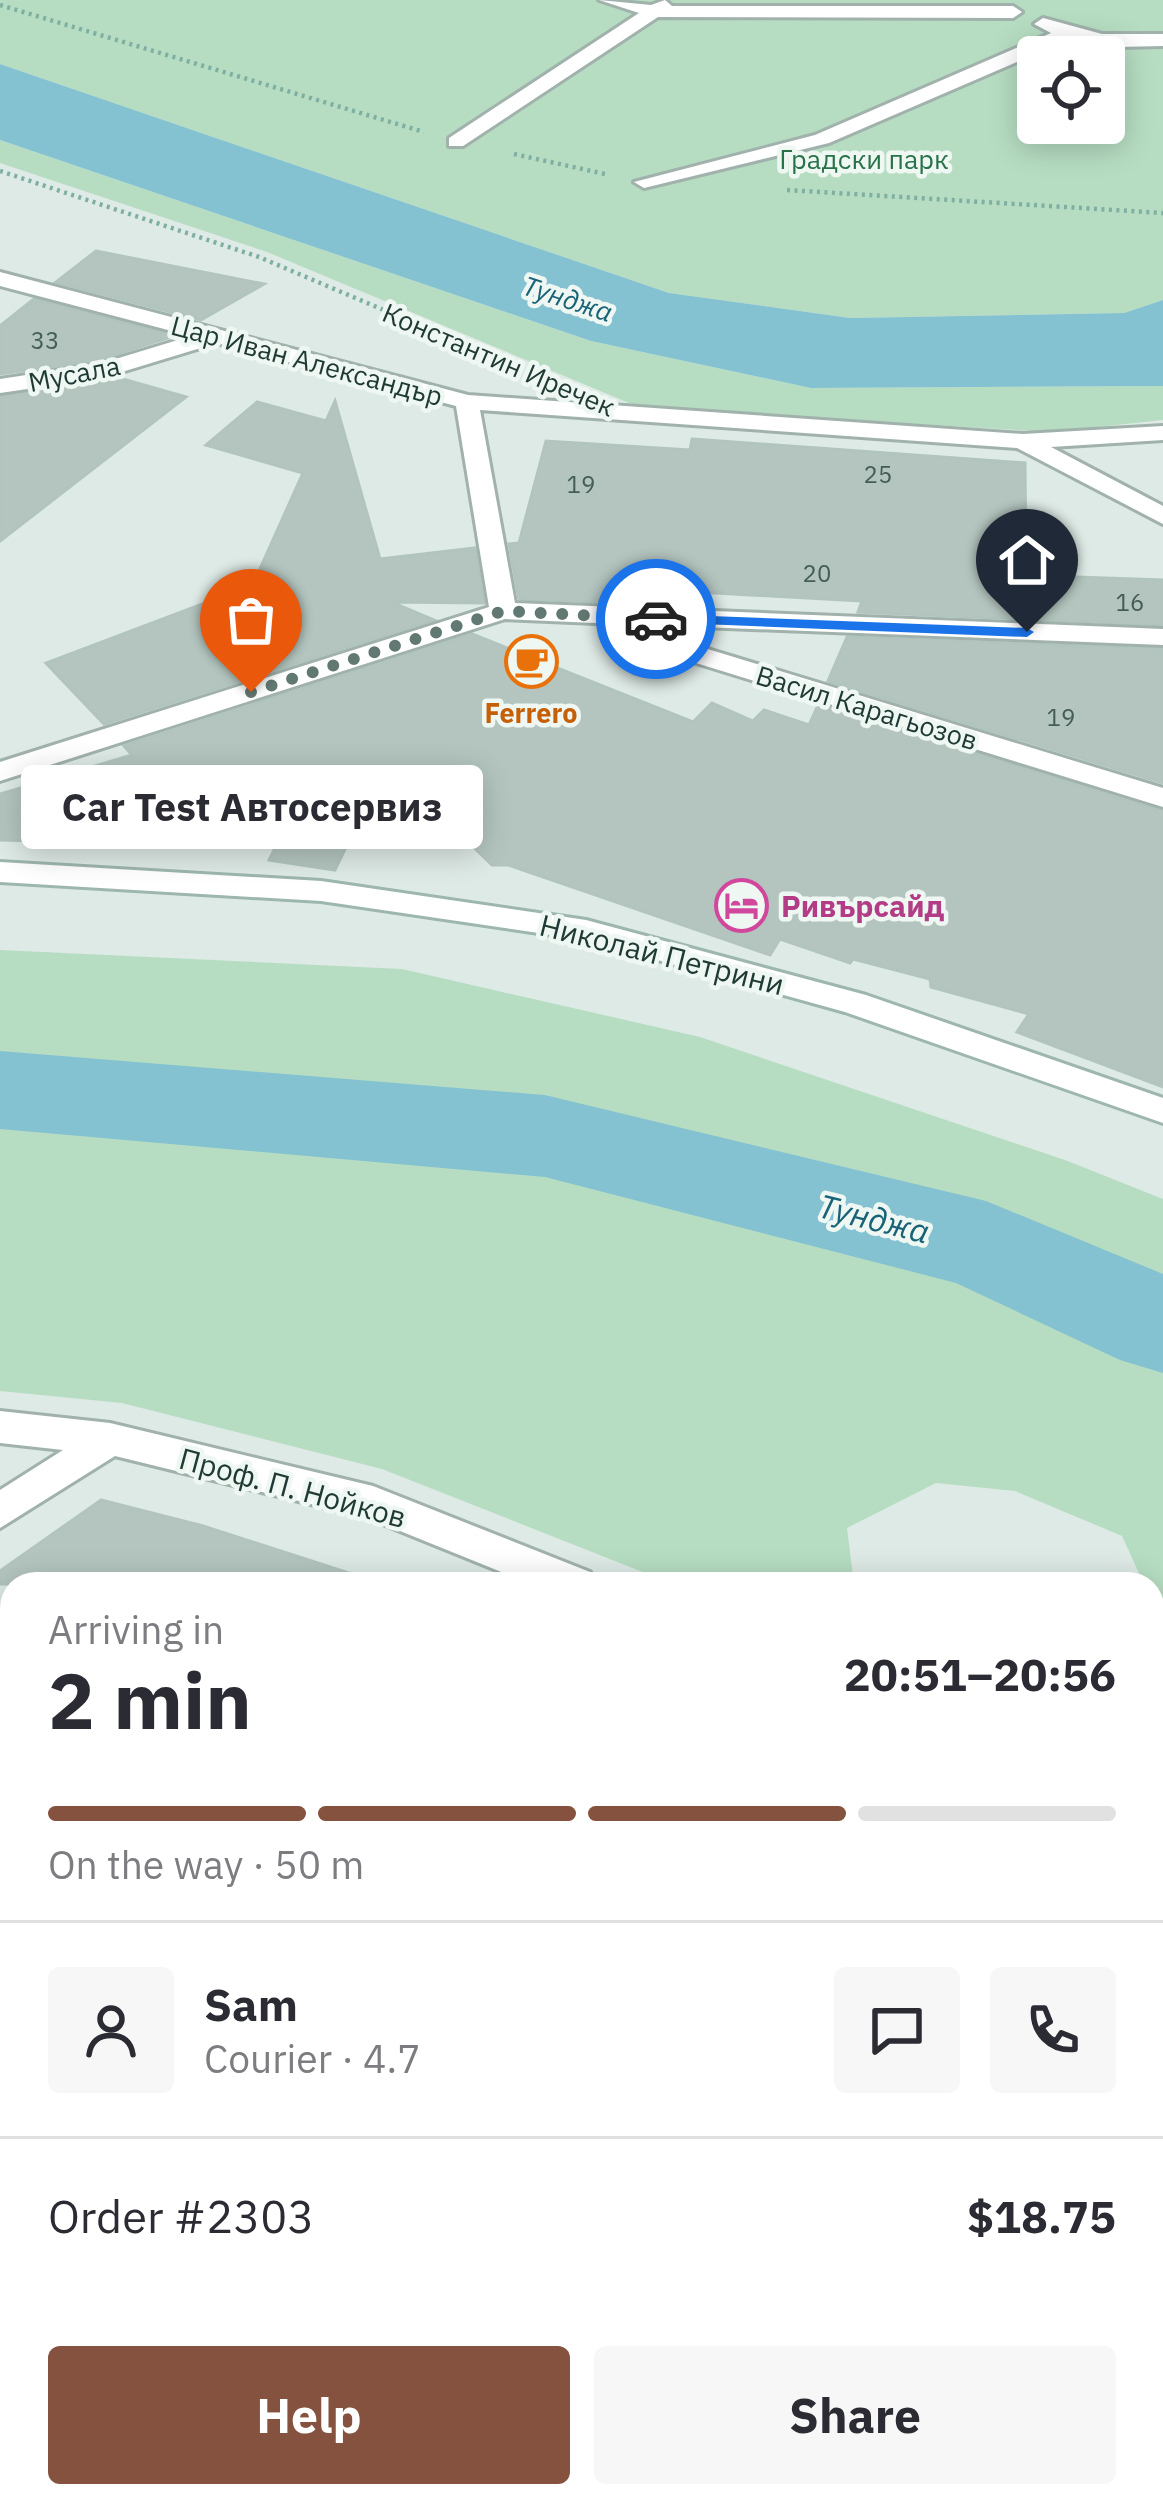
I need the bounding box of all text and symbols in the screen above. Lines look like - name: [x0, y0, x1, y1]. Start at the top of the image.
- map controls: [1017, 36, 1125, 144]
- button: locate: [1017, 36, 1125, 144]
- park label: Градски парк: [779, 141, 949, 176]
- water label: Тунджа: [519, 267, 617, 329]
- street label: Константин Иречек: [377, 294, 621, 424]
- street label: Цар Иван Александър: [167, 307, 447, 413]
- house number: 33: [31, 324, 59, 356]
- street label: Мусала: [25, 347, 123, 399]
- house number: 25: [864, 458, 892, 490]
- house number: 19: [567, 468, 595, 500]
- pin: [976, 509, 1078, 632]
- icon: home: [994, 527, 1060, 593]
- house number: 20: [803, 557, 831, 589]
- courier: [596, 559, 716, 679]
- pin: [200, 569, 302, 692]
- icon: car: [623, 586, 689, 652]
- house number: 16: [1116, 586, 1144, 618]
- icon: bag: [218, 587, 284, 653]
- cafe icon: Ferrero: [503, 634, 559, 690]
- street label: Васил Карагьозов: [752, 657, 982, 757]
- place label: Ferrero: [485, 695, 577, 730]
- house number: 19: [1047, 701, 1075, 733]
- callout: Car Test Автосервиз: [20, 764, 482, 848]
- text: Car Test Автосервиз: [62, 781, 442, 832]
- hotel icon: Ривърсайд: [714, 877, 770, 933]
- place label: Ривърсайд: [781, 886, 945, 925]
- street label: Николай Петрини: [536, 905, 788, 1003]
- water label: Тунджа: [814, 1183, 934, 1253]
- street label: Проф. П. Нойков: [175, 1438, 411, 1536]
- text: Arriving in: [48, 1604, 224, 1655]
- text: 20:51–20:56: [844, 1645, 1116, 1703]
- text: 2 min: [48, 1649, 252, 1750]
- text: On the way · 50 m: [48, 1839, 364, 1890]
- button: person: [48, 1967, 174, 2093]
- button: chat: [834, 1967, 960, 2093]
- button: phone: [990, 1967, 1116, 2093]
- text: Sam: [204, 1975, 298, 2033]
- text: Courier · 4.7: [204, 2033, 421, 2084]
- text: Order #2303: [48, 2187, 314, 2245]
- text: $18.75: [967, 2187, 1116, 2245]
- button: Help: [48, 2346, 570, 2484]
- button: Share: [594, 2346, 1116, 2484]

